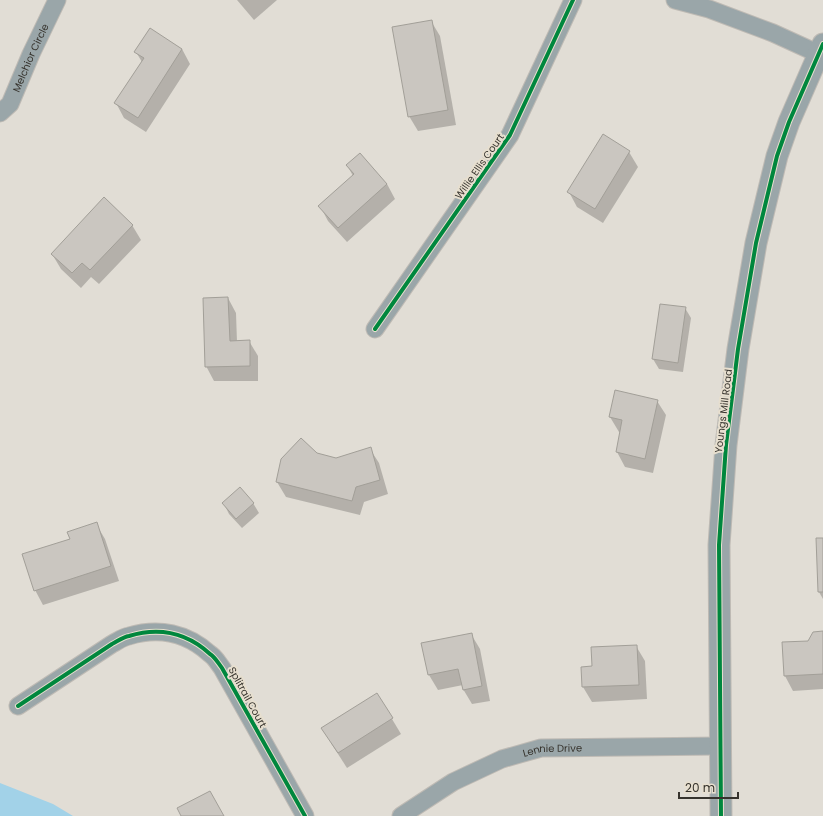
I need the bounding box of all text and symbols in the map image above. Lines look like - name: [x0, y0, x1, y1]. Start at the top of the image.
- street label: Melchior Circle: [9, 21, 53, 94]
- street label: Willie Ellis Court: [451, 130, 508, 202]
- street label: Youngs Mill Road: [711, 368, 736, 454]
- street label: Splitrail Court: [225, 664, 271, 731]
- street label: Lennie Drive: [521, 741, 582, 761]
- scale bar: [679, 774, 738, 800]
- text: 20 m: [685, 779, 715, 796]

